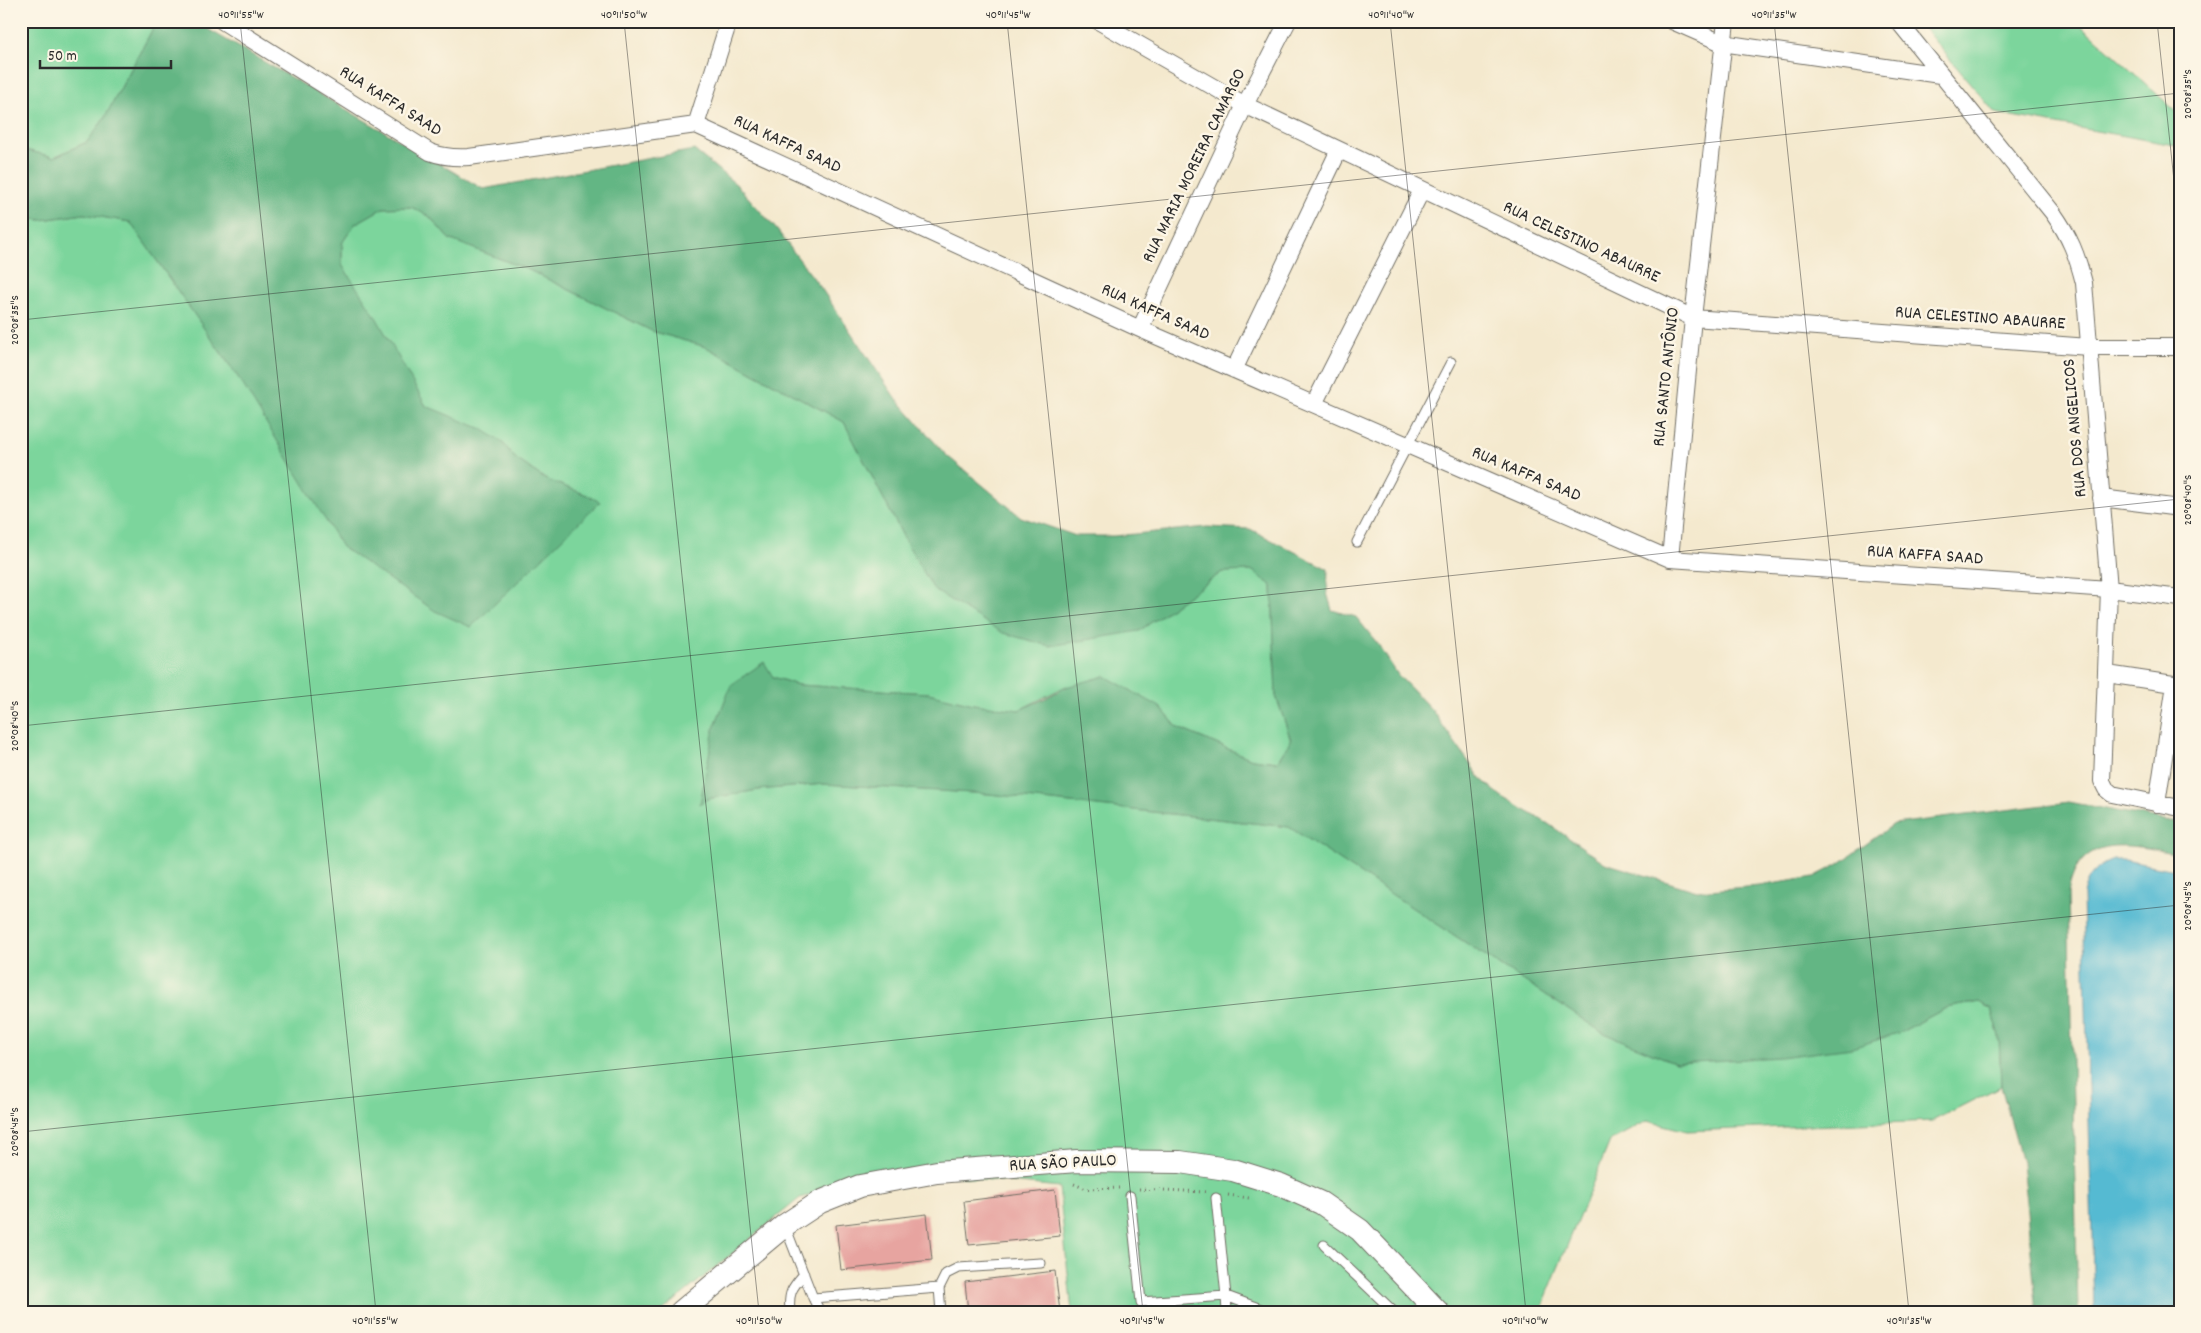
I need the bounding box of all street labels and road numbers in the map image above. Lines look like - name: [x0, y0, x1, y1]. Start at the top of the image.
- street label: RUA KAFFA SAAD: [334, 61, 446, 143]
- street label: RUA MARIA MOREIRA CAMARGO: [1137, 65, 1253, 267]
- street label: RUA KAFFA SAAD: [729, 109, 845, 181]
- street label: RUA CELESTINO ABAURRE: [1498, 196, 1664, 290]
- street label: RUA KAFFA SAAD: [1097, 278, 1213, 348]
- street label: RUA CELESTINO ABAURRE: [1894, 301, 2066, 337]
- street label: RUA SANTO ANTÔNIO: [1647, 306, 1687, 448]
- street label: RUA DOS ANGELICOS: [2057, 358, 2095, 498]
- street label: RUA KAFFA SAAD: [1468, 441, 1584, 509]
- street label: RUA KAFFA SAAD: [1866, 539, 1984, 573]
- street label: RUA SÃO PAULO: [1009, 1149, 1117, 1179]

